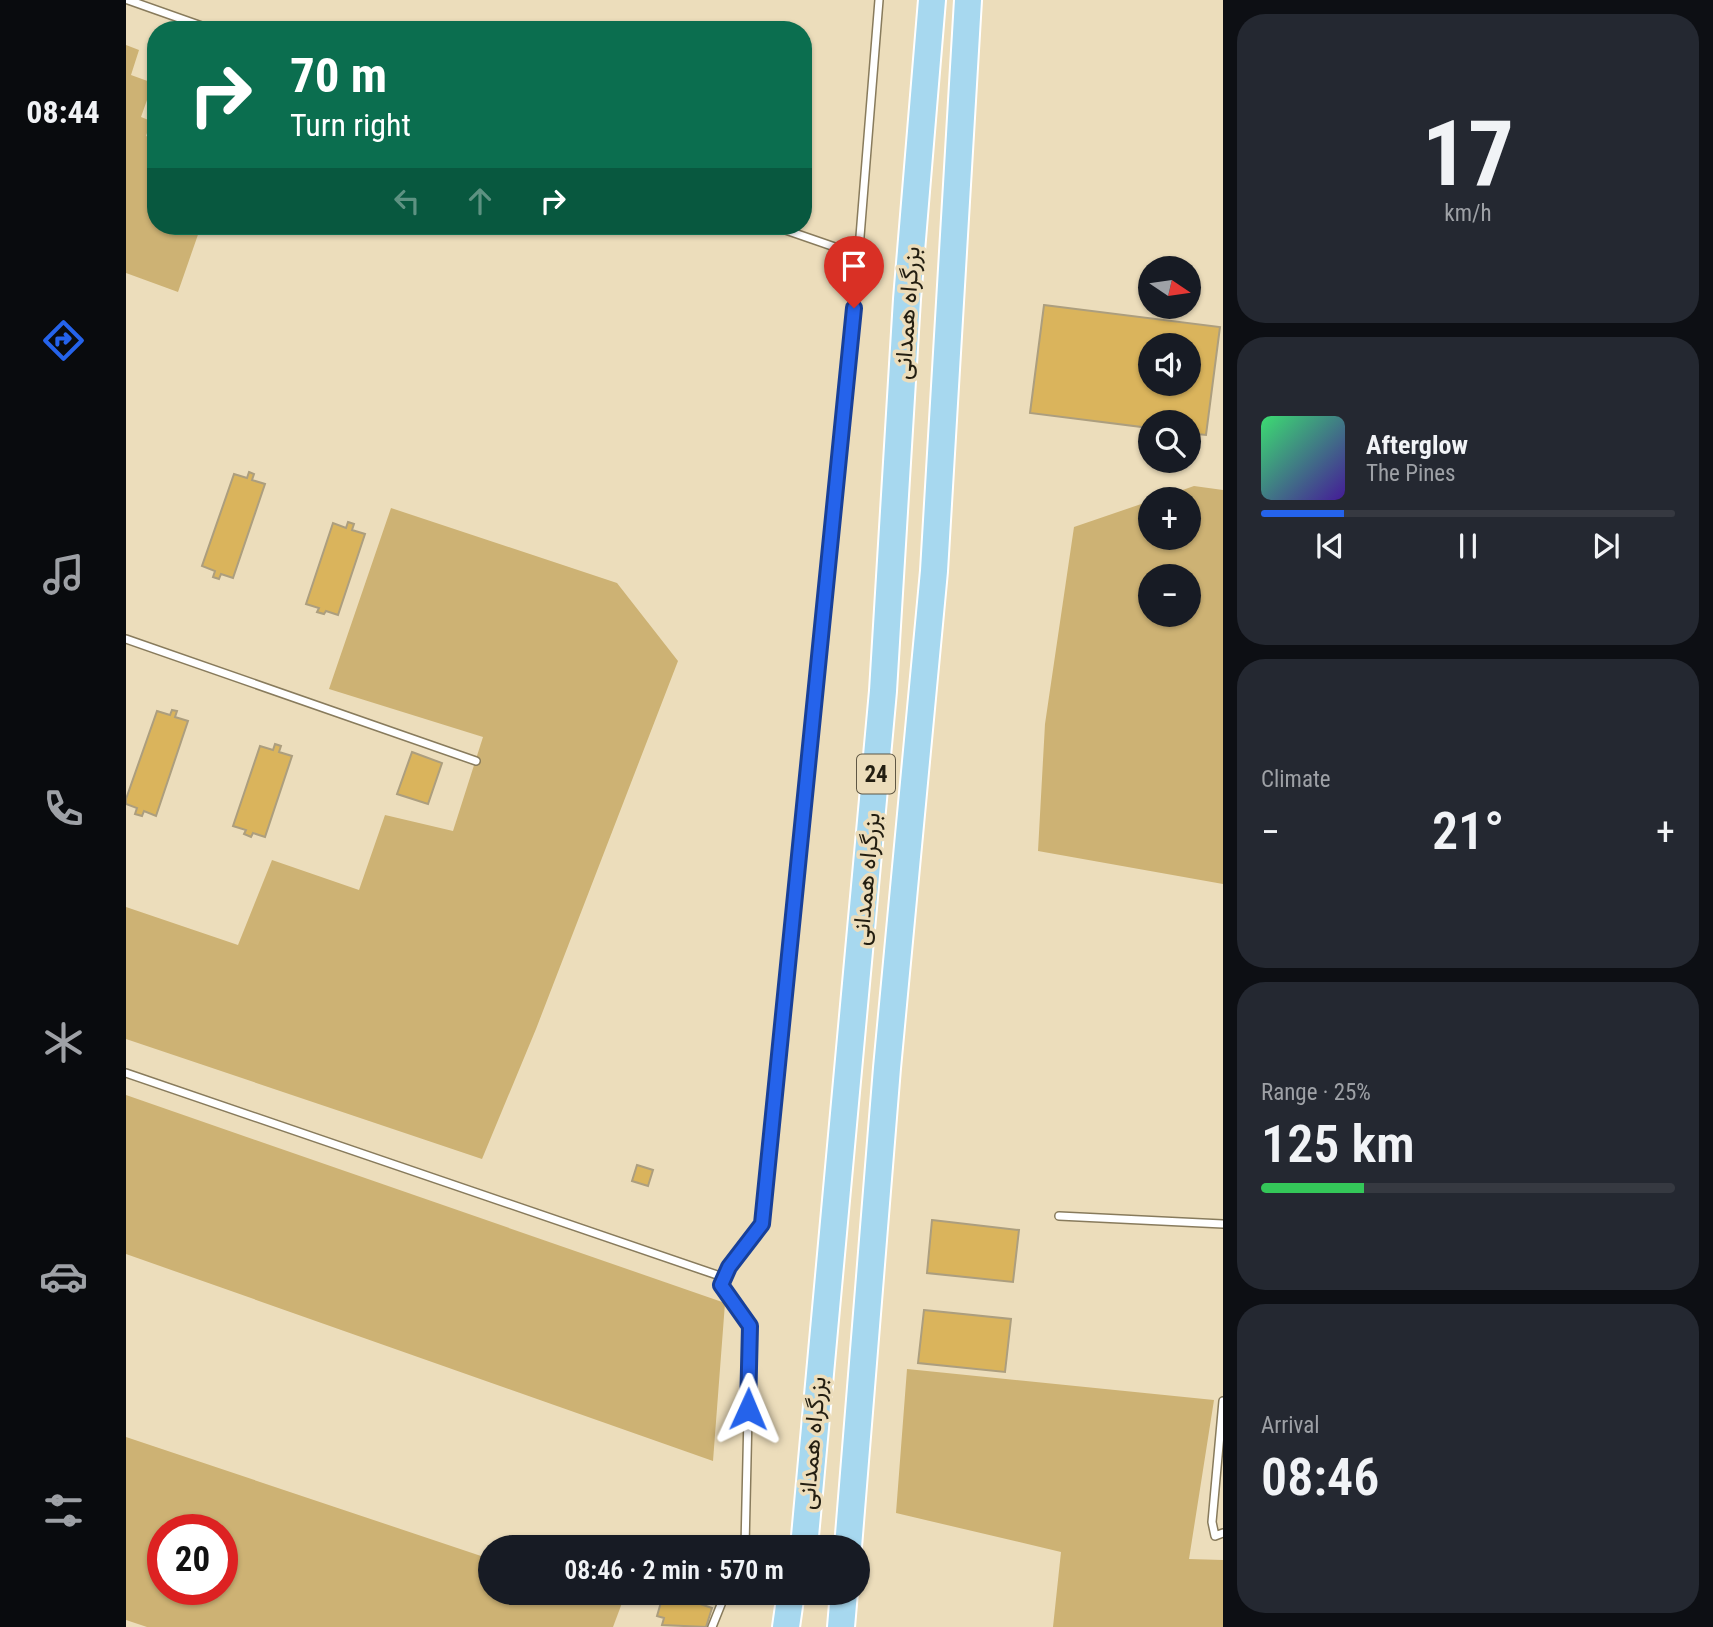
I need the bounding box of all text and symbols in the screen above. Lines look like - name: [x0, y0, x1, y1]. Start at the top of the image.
- text: 70 m: [290, 47, 387, 104]
- icon: right: [175, 49, 266, 140]
- text: 08:44: [26, 93, 100, 131]
- text: 17: [1422, 101, 1514, 207]
- text: Turn right: [290, 106, 411, 144]
- icon: left: [388, 182, 426, 220]
- icon: ahead: [461, 182, 499, 220]
- icon: right: [534, 182, 572, 220]
- text: km/h: [1444, 200, 1492, 227]
- pin: [824, 236, 884, 308]
- street label: بزرگراه همدانی: [888, 245, 927, 381]
- icon: arrive: [835, 247, 873, 285]
- north arrow: [1138, 256, 1200, 318]
- map controls: [1138, 256, 1201, 627]
- icon: directions: [39, 316, 88, 365]
- button: sound: [1138, 333, 1201, 396]
- button: search: [1138, 410, 1201, 473]
- text: Afterglow: [1366, 430, 1468, 460]
- text: The Pines: [1366, 460, 1456, 487]
- button: +: [1138, 487, 1201, 550]
- icon: previous: [1311, 527, 1349, 565]
- icon: pause: [1449, 527, 1487, 565]
- icon: next: [1587, 527, 1625, 565]
- icon: music: [39, 550, 88, 599]
- button: −: [1138, 564, 1201, 627]
- road number: 24: [857, 754, 895, 794]
- text: Climate: [1261, 766, 1331, 793]
- icon: phone: [39, 784, 88, 833]
- text: 21°: [1432, 801, 1504, 862]
- text: −: [1261, 810, 1280, 854]
- text: +: [1656, 810, 1675, 854]
- street label: بزرگراه همدانی: [846, 811, 887, 947]
- icon: climate: [39, 1018, 88, 1067]
- text: Range · 25%: [1261, 1079, 1371, 1106]
- text: 125 km: [1261, 1114, 1415, 1175]
- icon: car: [39, 1252, 88, 1301]
- position arrow: [711, 1372, 785, 1446]
- street label: بزرگراه همدانی: [792, 1375, 833, 1511]
- text: Arrival: [1261, 1412, 1320, 1439]
- text: 08:46: [1261, 1447, 1379, 1508]
- icon: filters: [39, 1486, 88, 1535]
- speed limit sign: 20: [147, 1514, 238, 1605]
- text: 08:46 · 2 min · 570 m: [564, 1555, 784, 1585]

